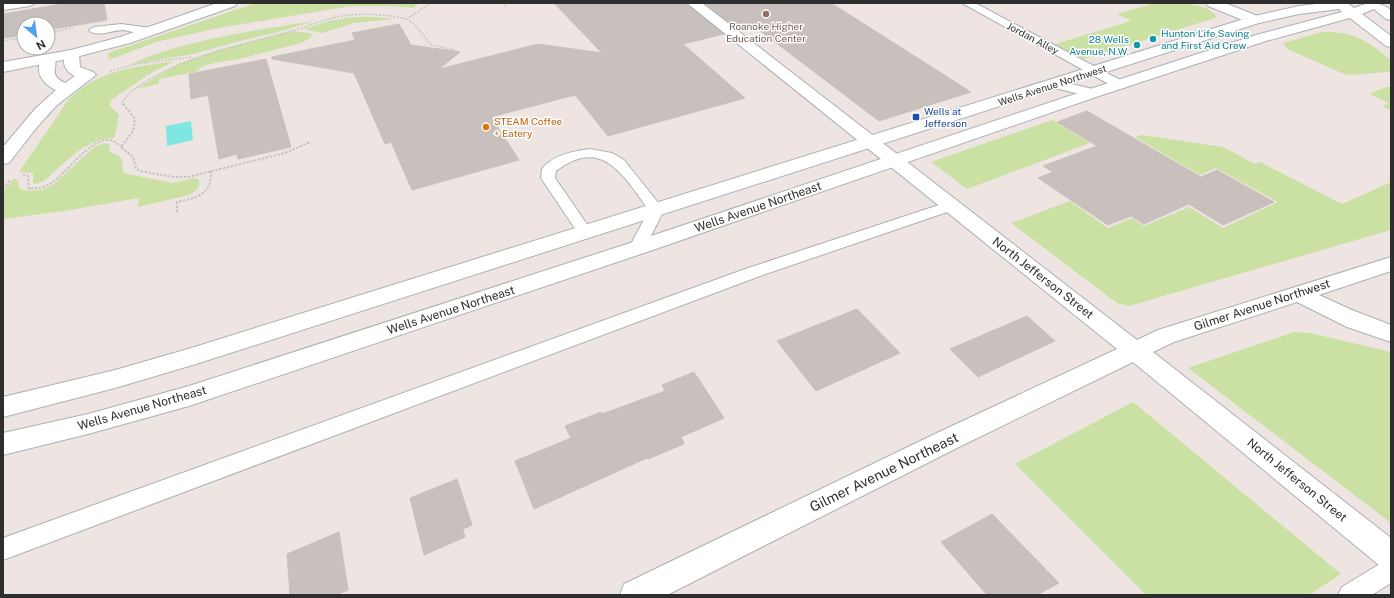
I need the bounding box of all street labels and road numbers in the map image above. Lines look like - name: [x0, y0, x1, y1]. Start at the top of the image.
- street label: Jordan Alley: [1005, 19, 1061, 57]
- street label: Wells Avenue Northwest: [996, 62, 1108, 108]
- street label: Wells Avenue Northeast: [693, 179, 824, 235]
- street label: North Jefferson Street: [990, 234, 1097, 322]
- street label: Gilmer Avenue Northwest: [1192, 276, 1332, 334]
- street label: Wells Avenue Northeast: [385, 283, 517, 337]
- street label: Wells Avenue Northeast: [76, 383, 208, 433]
- street label: Gilmer Avenue Northeast: [807, 429, 961, 515]
- street label: North Jefferson Street: [1244, 435, 1350, 525]

